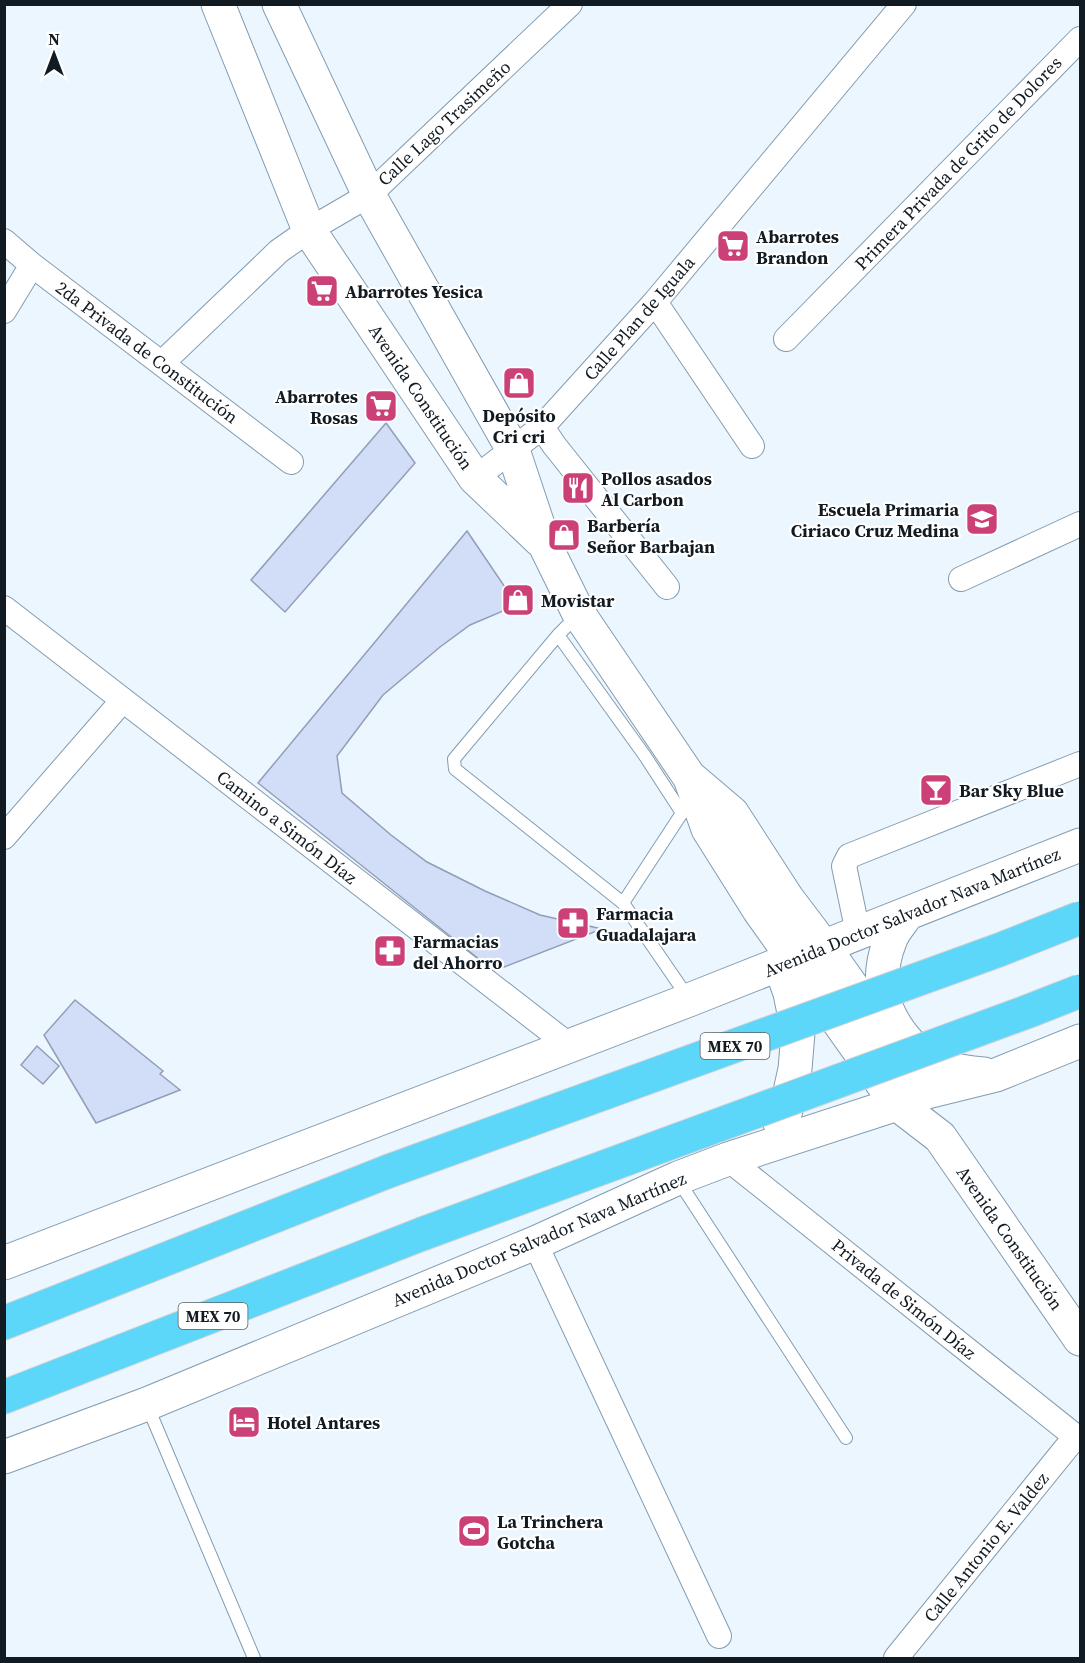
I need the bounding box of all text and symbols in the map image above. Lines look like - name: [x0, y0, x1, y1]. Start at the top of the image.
- north arrow: [24, 24, 84, 84]
- text: N: [48, 28, 60, 50]
- street label: Primera Privada de Grito de Dolores: [849, 50, 1067, 275]
- street label: Calle Lago Trasimeño: [372, 55, 516, 191]
- place label: Abarrotes Brandon: [756, 224, 839, 270]
- supermarket icon: Abarrotes Brandon: [715, 228, 751, 264]
- street label: Calle Plan de Iguala: [578, 250, 701, 386]
- supermarket icon: Abarrotes Yesica: [304, 273, 340, 309]
- street label: 2da Privada de Constitución: [51, 275, 244, 429]
- place label: Abarrotes Yesica: [345, 279, 484, 304]
- street label: Avenida Constitución: [363, 319, 479, 475]
- shop icon: Depósito Cri cri: [501, 365, 537, 401]
- place label: Abarrotes Rosas: [275, 384, 358, 430]
- supermarket icon: Abarrotes Rosas: [363, 388, 399, 424]
- place label: Depósito Cri cri: [482, 403, 556, 449]
- place label: Pollos asados Al Carbon: [601, 466, 712, 512]
- restaurant icon: Pollos asados Al Carbon: [560, 470, 596, 506]
- place label: Escuela Primaria Ciriaco Cruz Medina: [791, 497, 959, 543]
- school or university icon: Escuela Primaria Ciriaco Cruz Medina: [964, 501, 1000, 537]
- place label: Barbería Señor Barbajan: [587, 513, 715, 559]
- shop icon: Barbería Señor Barbajan: [546, 517, 582, 553]
- shop icon: Movistar: [500, 582, 536, 618]
- place label: Movistar: [541, 588, 615, 613]
- street label: Camino a Simón Díaz: [212, 764, 362, 890]
- bar icon: Bar Sky Blue: [918, 772, 954, 808]
- place label: Bar Sky Blue: [959, 778, 1064, 803]
- street label: Avenida Doctor Salvador Nava Martínez: [760, 841, 1064, 983]
- place label: Farmacia Guadalajara: [596, 901, 697, 947]
- pharmacy icon: Farmacia Guadalajara: [555, 905, 591, 941]
- place label: Farmacias del Ahorro: [413, 929, 502, 975]
- pharmacy icon: Farmacias del Ahorro: [372, 933, 408, 969]
- road number: MEX 70: [700, 1033, 770, 1059]
- street label: Avenida Constitución: [951, 1161, 1069, 1315]
- street label: Avenida Doctor Salvador Nava Martínez: [388, 1166, 690, 1312]
- street label: Privada de Simón Díaz: [826, 1233, 982, 1365]
- road number: MEX 70: [178, 1303, 248, 1329]
- hotel icon: Hotel Antares: [226, 1404, 262, 1440]
- place label: Hotel Antares: [267, 1410, 380, 1435]
- street label: Calle Antonio E. Valdez: [918, 1467, 1054, 1627]
- place label: La Trinchera Gotcha: [497, 1509, 604, 1555]
- sports icon: La Trinchera Gotcha: [456, 1513, 492, 1549]

